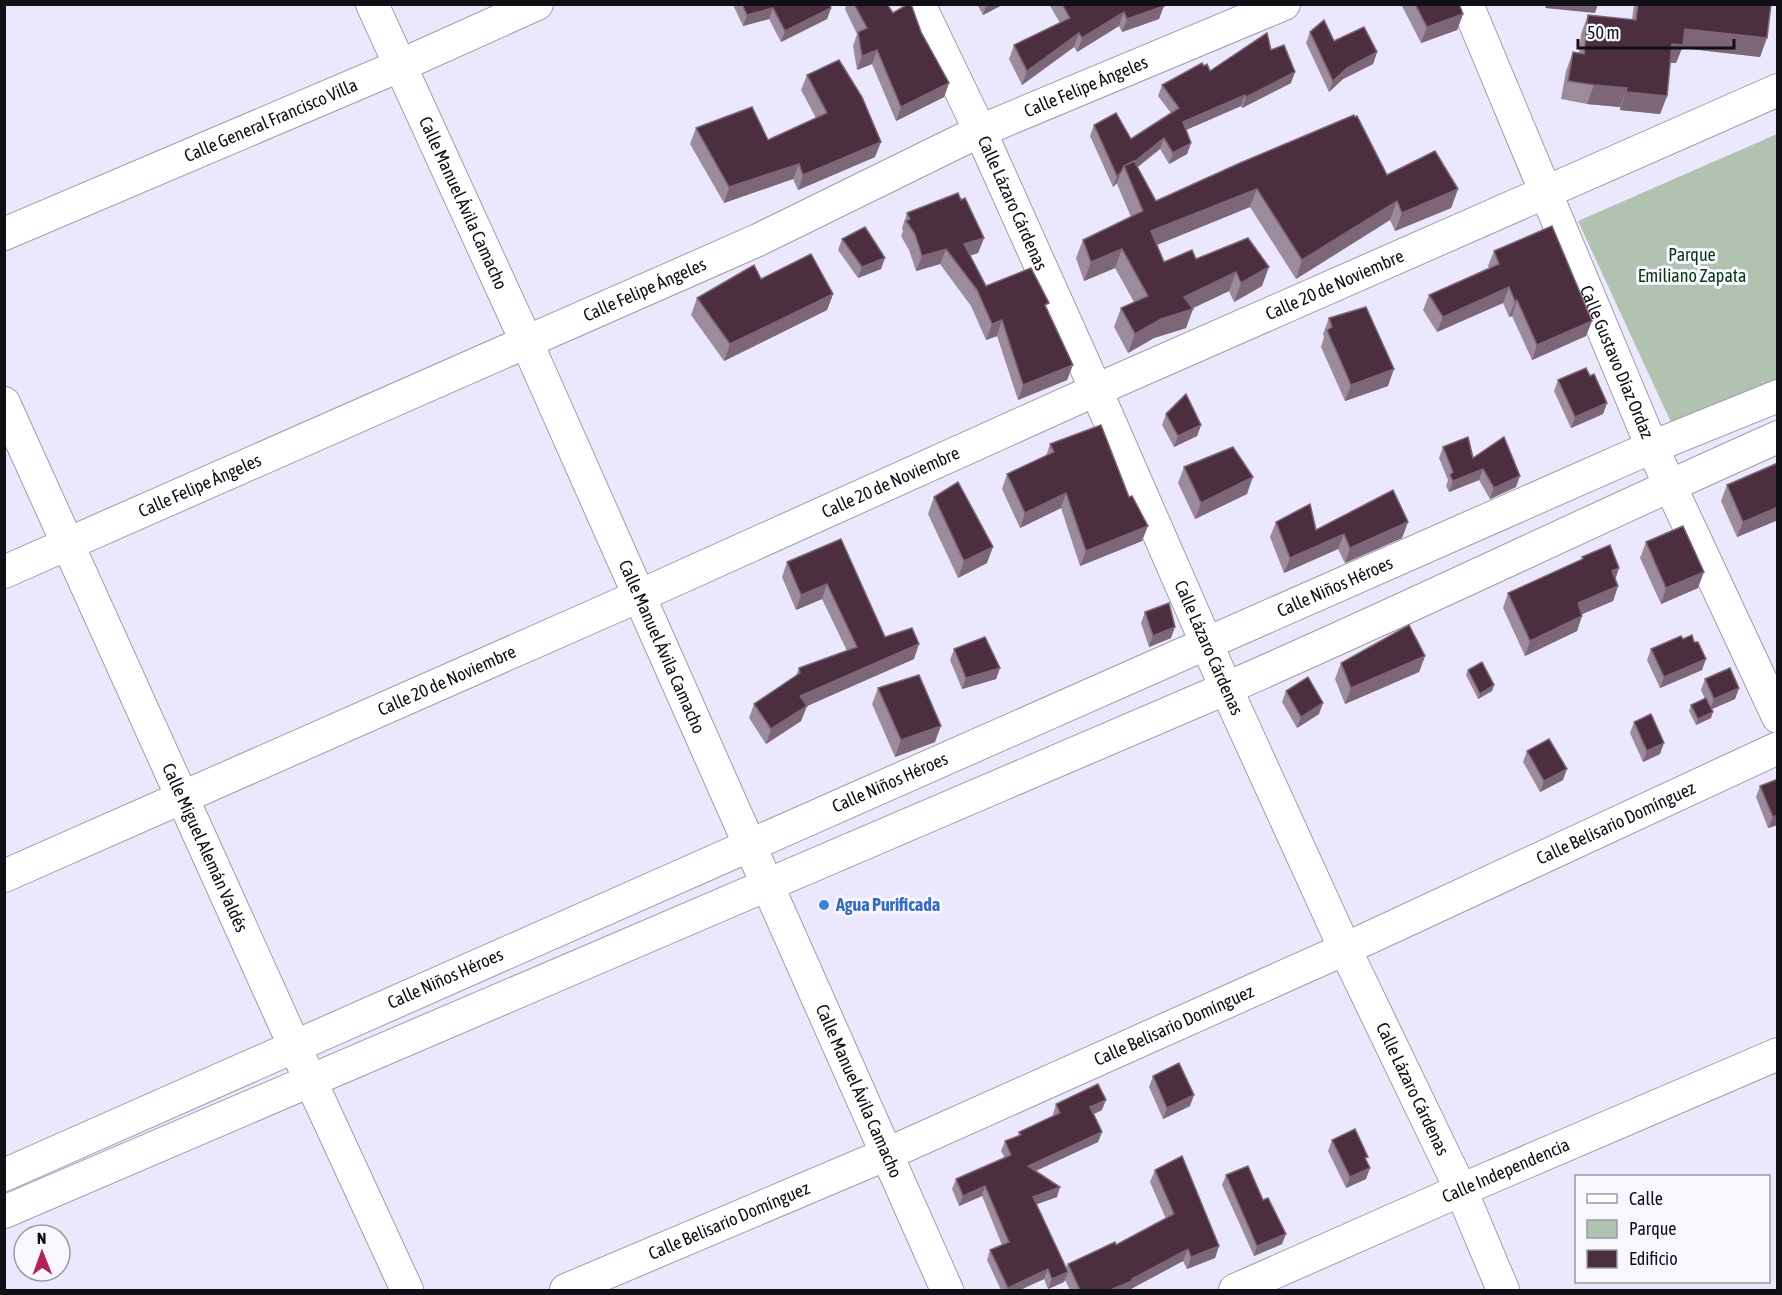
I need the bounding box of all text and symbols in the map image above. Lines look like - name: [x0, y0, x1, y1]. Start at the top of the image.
- scale bar: [1578, 12, 1734, 50]
- text: 50 m: [1587, 22, 1619, 43]
- street label: Calle Felipe Ángeles: [1021, 51, 1151, 121]
- street label: Calle General Francisco Villa: [181, 74, 361, 166]
- street label: Calle Manuel Ávila Camacho: [415, 113, 512, 293]
- street label: Calle Lázaro Cárdenas: [974, 133, 1052, 273]
- park label: Parque Emiliano Zapata: [1638, 244, 1746, 286]
- street label: Calle 20 de Noviembre: [1262, 245, 1407, 324]
- street label: Calle Felipe Ángeles: [580, 253, 709, 326]
- street label: Calle Gustavo Díaz Ordaz: [1576, 282, 1658, 442]
- street label: Calle 20 de Noviembre: [818, 442, 963, 522]
- street label: Calle Felipe Ángeles: [135, 449, 264, 522]
- street label: Calle Niños Héroes: [1274, 552, 1396, 621]
- street label: Calle Manuel Ávila Camacho: [615, 557, 710, 736]
- street label: Calle Lázaro Cárdenas: [1170, 577, 1248, 718]
- street label: Calle 20 de Noviembre: [374, 641, 519, 720]
- street label: Calle Niños Héroes: [829, 748, 951, 817]
- street label: Calle Miguel Alemán Valdés: [158, 760, 253, 935]
- street label: Calle Belisario Domínguez: [1533, 777, 1699, 869]
- place label: Agua Purificada: [835, 894, 940, 915]
- marker: Agua Purificada: [817, 898, 831, 912]
- street label: Calle Niños Héroes: [384, 943, 506, 1013]
- street label: Calle Belisario Domínguez: [1091, 980, 1257, 1070]
- street label: Calle Manuel Ávila Camacho: [812, 1001, 907, 1181]
- street label: Calle Lázaro Cárdenas: [1372, 1019, 1454, 1159]
- street label: Calle Independencia: [1439, 1134, 1573, 1207]
- legend: [1575, 1175, 1770, 1283]
- street label: Calle Belisario Domínguez: [645, 1177, 813, 1264]
- text: Calle: [1629, 1188, 1663, 1209]
- text: Parque: [1629, 1218, 1677, 1239]
- north arrow: [12, 1223, 72, 1283]
- text: N: [37, 1229, 47, 1247]
- text: Edificio: [1629, 1248, 1678, 1269]

